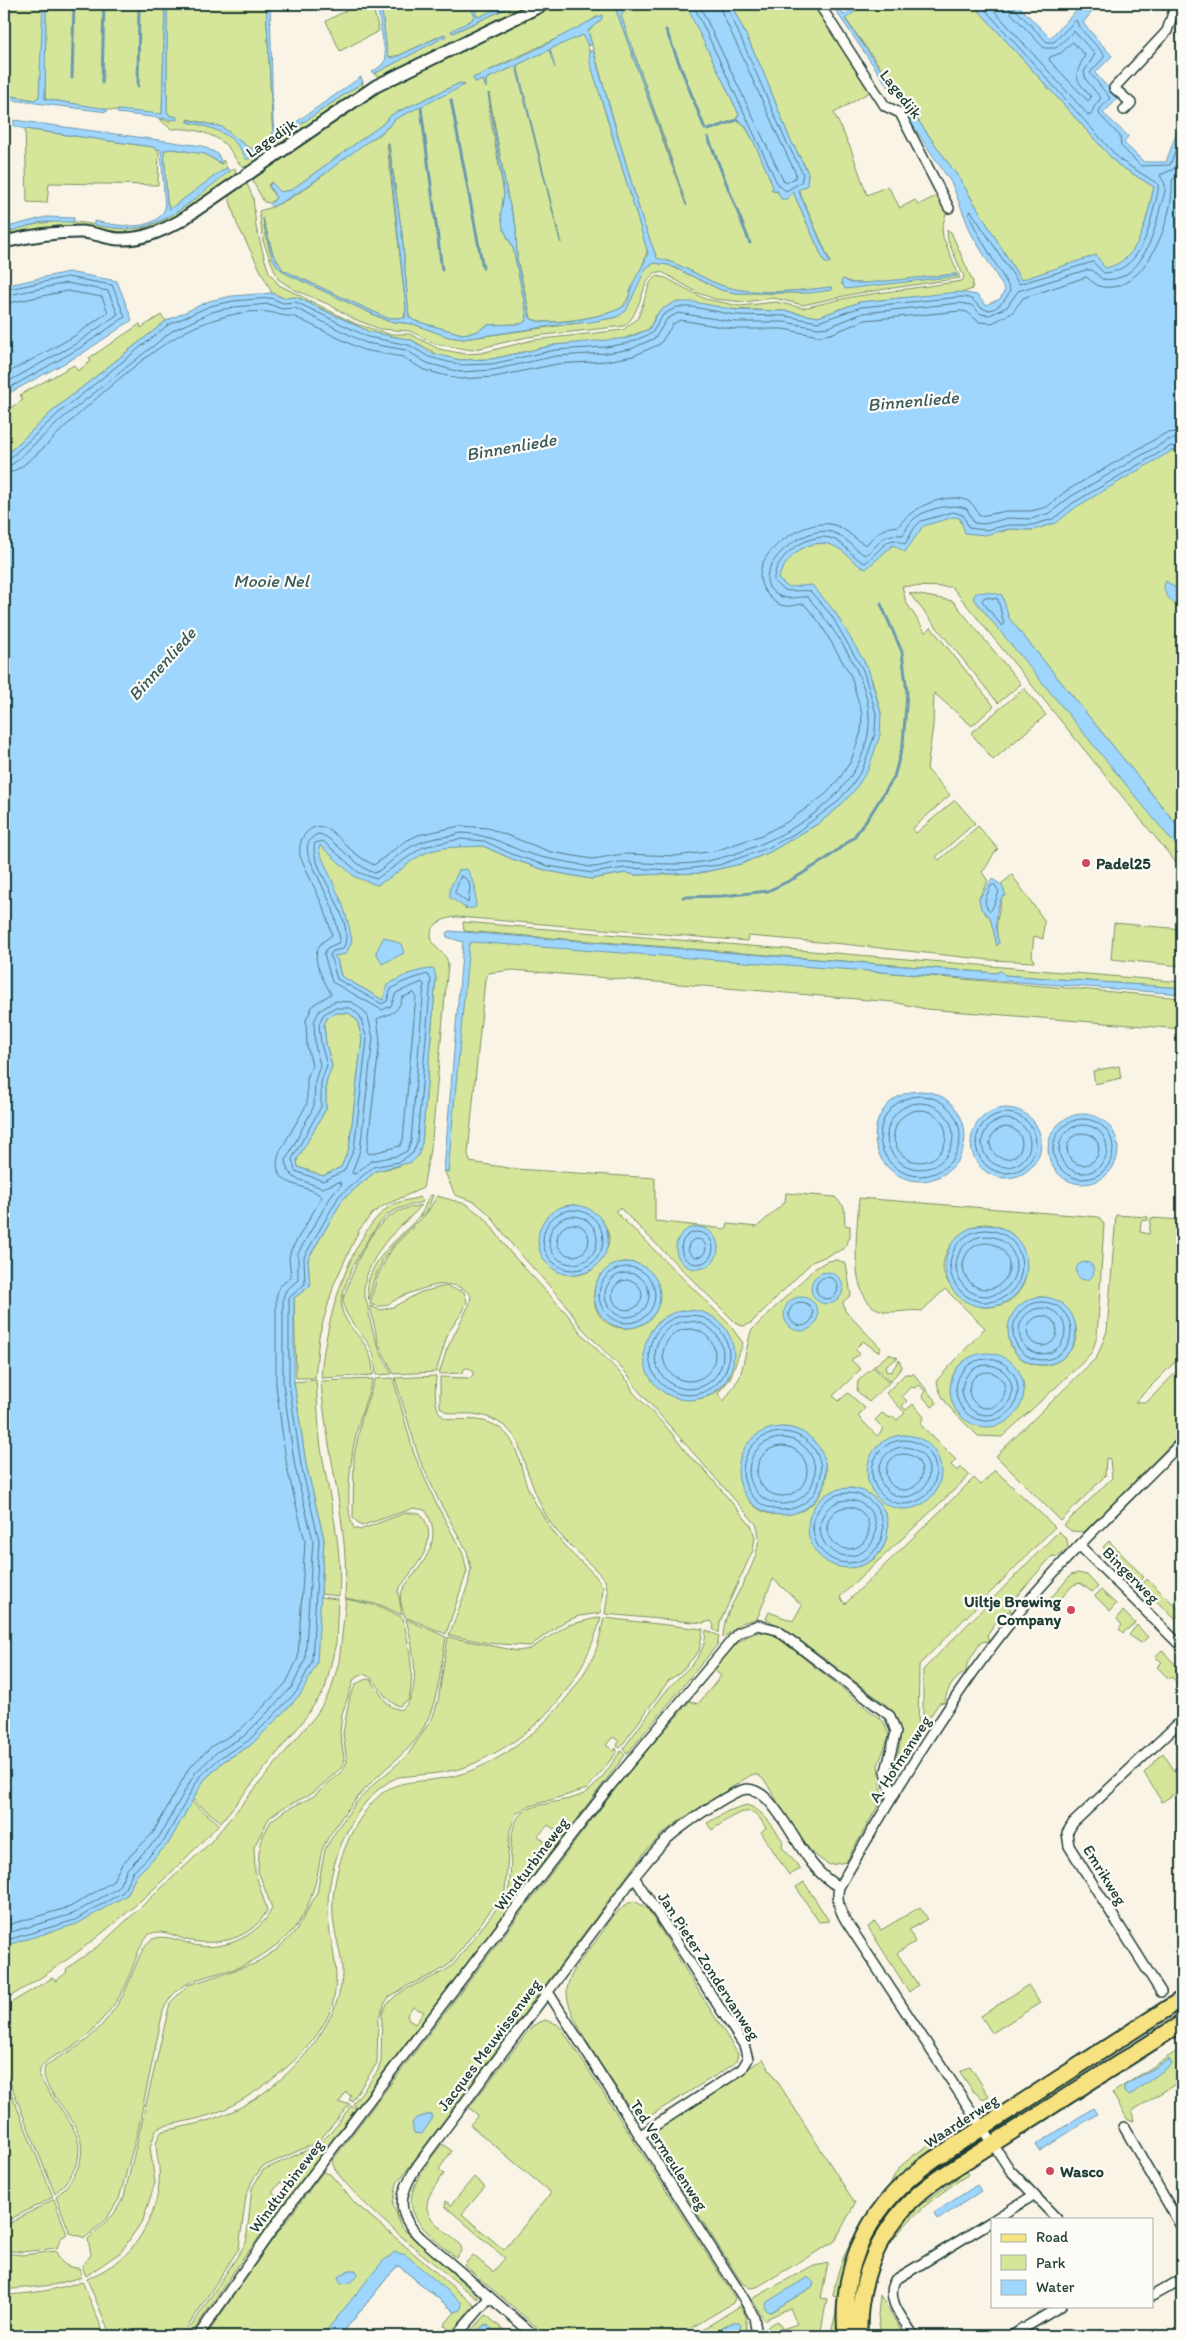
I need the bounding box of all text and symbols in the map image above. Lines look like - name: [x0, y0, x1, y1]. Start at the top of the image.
- street label: Lagedijk: [876, 66, 927, 123]
- street label: Lagedijk: [242, 114, 301, 162]
- water label: Binnenliede: [867, 386, 961, 416]
- water label: Binnenliede: [464, 428, 559, 466]
- water label: Mooie Nel: [233, 570, 311, 592]
- water label: Binnenliede: [123, 622, 202, 705]
- place label: Padel25: [1096, 854, 1151, 873]
- marker: Padel25: [1080, 857, 1092, 869]
- street label: Bingerweg: [1099, 1543, 1164, 1608]
- place label: Uiltje Brewing Company: [964, 1592, 1062, 1630]
- marker: Uiltje Brewing Company: [1065, 1604, 1077, 1616]
- street label: A. Hofmanweg: [865, 1711, 936, 1806]
- street label: Windturbineweg: [490, 1813, 573, 1915]
- street label: Emrikweg: [1079, 1841, 1131, 1909]
- street label: Jan Pieter Zondervanweg: [654, 1888, 764, 2044]
- street label: Jacques Meuwissenweg: [433, 1975, 545, 2115]
- street label: Waarderweg: [920, 2089, 1003, 2152]
- street label: Ted Vermeulenweg: [626, 2096, 712, 2215]
- street label: Windturbineweg: [245, 2135, 328, 2237]
- place label: Wasco: [1060, 2162, 1104, 2181]
- marker: Wasco: [1044, 2165, 1056, 2177]
- legend: [991, 2218, 1154, 2308]
- text: Road: [1036, 2228, 1069, 2246]
- text: Park: [1036, 2254, 1066, 2272]
- text: Water: [1036, 2278, 1075, 2296]

